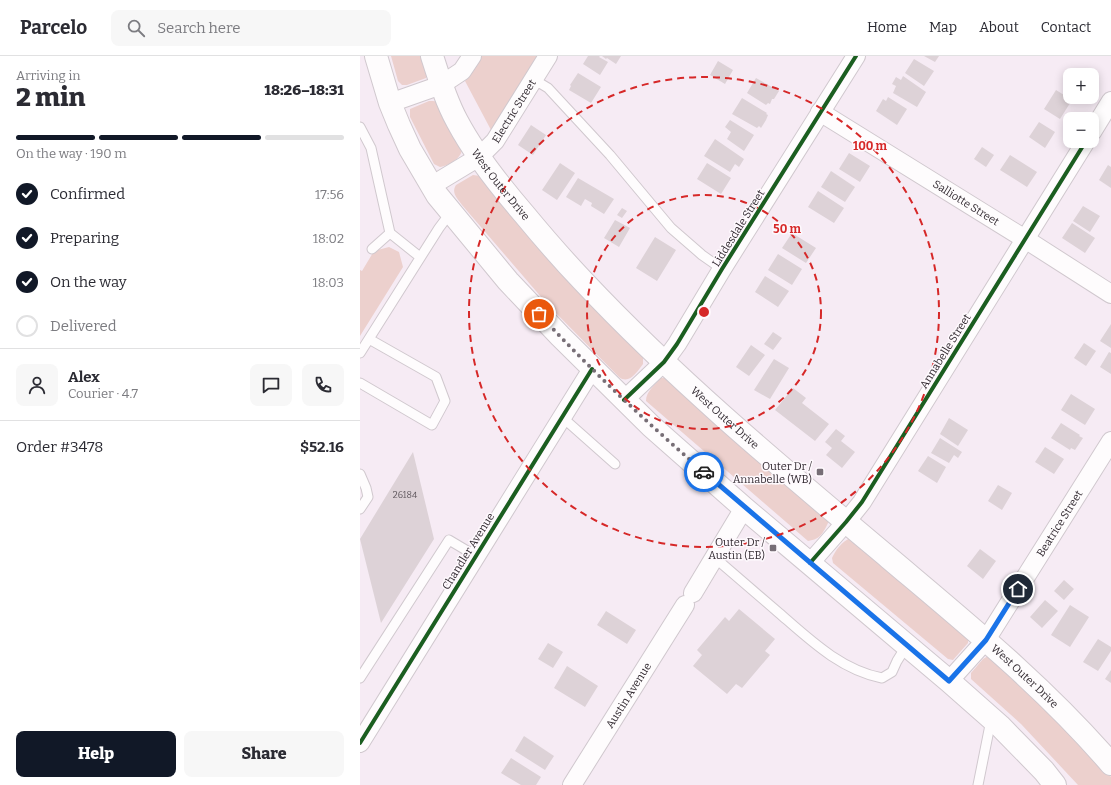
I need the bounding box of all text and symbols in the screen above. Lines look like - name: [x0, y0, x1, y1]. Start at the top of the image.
- search box: [111, 10, 391, 46]
- text: Parcelo: [20, 16, 87, 39]
- icon: search: [125, 17, 147, 39]
- text: Search here: [157, 19, 241, 37]
- text: Home: [867, 19, 907, 36]
- text: Map: [929, 19, 957, 36]
- text: About: [979, 19, 1019, 36]
- text: Contact: [1041, 19, 1091, 36]
- text: Arriving in: [16, 68, 81, 83]
- map controls: [1063, 68, 1099, 148]
- button: +: [1063, 68, 1099, 104]
- street label: Electric Street: [489, 77, 539, 146]
- text: 18:26–18:31: [264, 81, 344, 99]
- text: 2 min: [16, 82, 86, 113]
- button: −: [1063, 112, 1099, 148]
- text: 100 m: [853, 139, 888, 153]
- text: On the way · 190 m: [16, 146, 127, 161]
- street label: West Outer Drive: [468, 147, 532, 223]
- street label: Salliotte Street: [930, 178, 1001, 228]
- icon: check: [16, 183, 38, 205]
- text: Confirmed: [50, 185, 125, 203]
- text: 17:56: [315, 187, 344, 202]
- street label: Liddesdale Street: [710, 187, 767, 269]
- text: 50 m: [773, 222, 801, 236]
- icon: check: [16, 227, 38, 249]
- text: Preparing: [50, 229, 119, 247]
- text: 18:02: [313, 231, 344, 246]
- icon: check: [16, 271, 38, 293]
- text: On the way: [50, 273, 127, 291]
- text: 18:03: [312, 275, 344, 290]
- pin: [522, 297, 556, 331]
- icon: bag: [528, 303, 550, 325]
- centre of rings: [697, 305, 711, 319]
- street label: Annabelle Street: [917, 312, 974, 391]
- text: Delivered: [50, 317, 117, 335]
- button: person: [16, 364, 58, 406]
- button: chat: [250, 364, 292, 406]
- button: phone: [302, 364, 344, 406]
- text: Alex: [68, 368, 100, 386]
- street label: West Outer Drive: [688, 384, 761, 452]
- text: Courier · 4.7: [68, 386, 138, 401]
- text: Order #3478: [16, 438, 103, 456]
- text: $52.16: [300, 438, 344, 456]
- courier: [684, 452, 724, 492]
- place label: Outer Dr / Annabelle (WB): [733, 460, 813, 486]
- icon: car: [693, 461, 715, 483]
- marker: Outer Dr / Annabelle (WB): [815, 467, 825, 477]
- street label: Beatrice Street: [1034, 488, 1085, 559]
- house number: 26184: [393, 490, 418, 500]
- street label: Chandler Avenue: [440, 510, 497, 592]
- place label: Outer Dr / Austin (EB): [708, 536, 766, 562]
- marker: Outer Dr / Austin (EB): [768, 543, 778, 553]
- pin: [1001, 572, 1035, 606]
- icon: home: [1007, 578, 1029, 600]
- street label: West Outer Drive: [988, 642, 1061, 711]
- street label: Austin Avenue: [603, 660, 654, 731]
- button: Help: [16, 731, 176, 777]
- button: Share: [184, 731, 344, 777]

